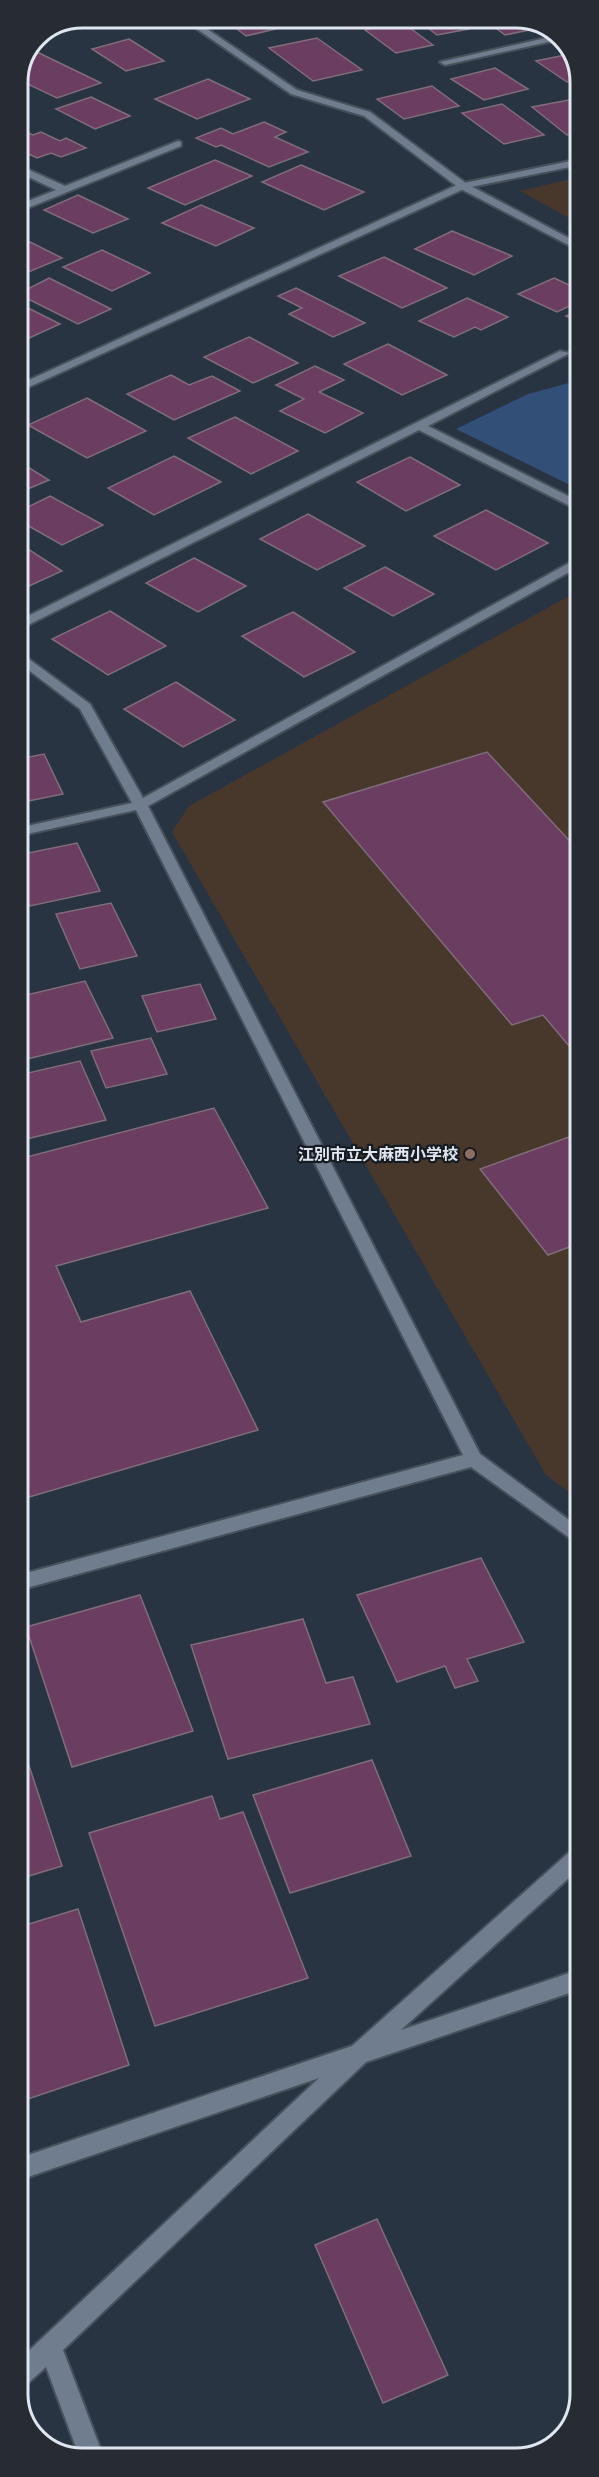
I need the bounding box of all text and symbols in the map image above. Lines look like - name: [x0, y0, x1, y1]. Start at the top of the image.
- place label: 江別市立大麻西小学校: [298, 1144, 458, 1164]
- marker: 江別市立大麻西小学校: [463, 1147, 477, 1161]

